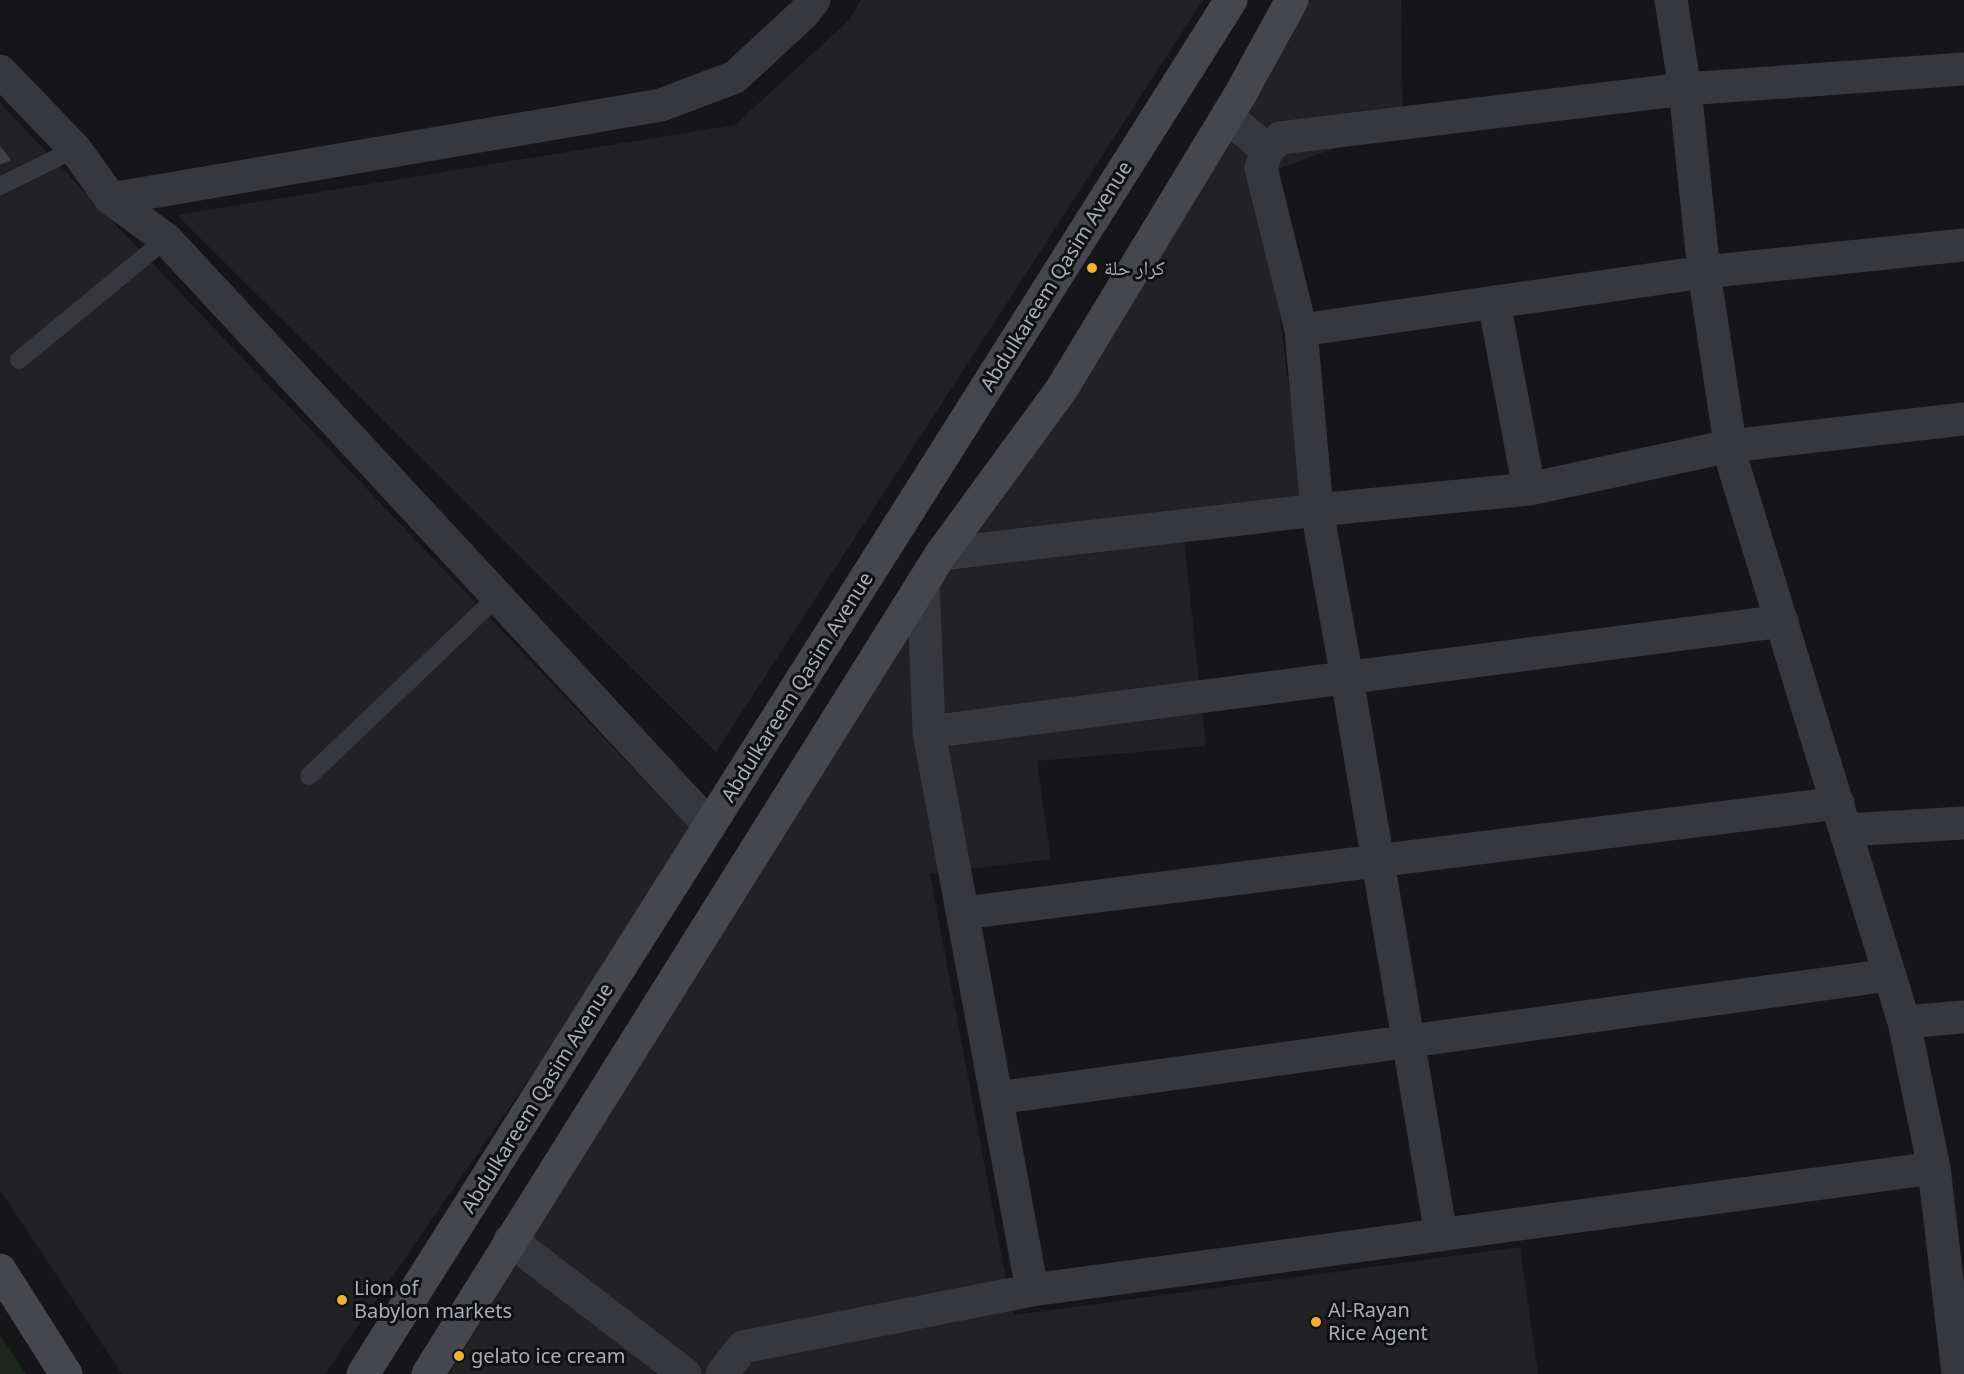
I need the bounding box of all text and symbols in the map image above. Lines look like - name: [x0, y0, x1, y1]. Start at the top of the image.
- street label: Abdulkareem Qasim Avenue: [973, 155, 1138, 396]
- place label: كرار حلة: [1104, 254, 1165, 281]
- marker: كرار حلة: [1085, 261, 1099, 275]
- street label: Abdulkareem Qasim Avenue: [714, 566, 879, 807]
- street label: Abdulkareem Qasim Avenue: [454, 977, 619, 1218]
- place label: Lion of Babylon markets: [354, 1274, 512, 1324]
- marker: Lion of Babylon markets: [335, 1293, 349, 1307]
- place label: Al-Rayan Rice Agent: [1328, 1296, 1428, 1346]
- marker: Al-Rayan Rice Agent: [1309, 1315, 1323, 1329]
- place label: gelato ice cream: [471, 1342, 625, 1369]
- marker: gelato ice cream: [452, 1349, 466, 1363]

